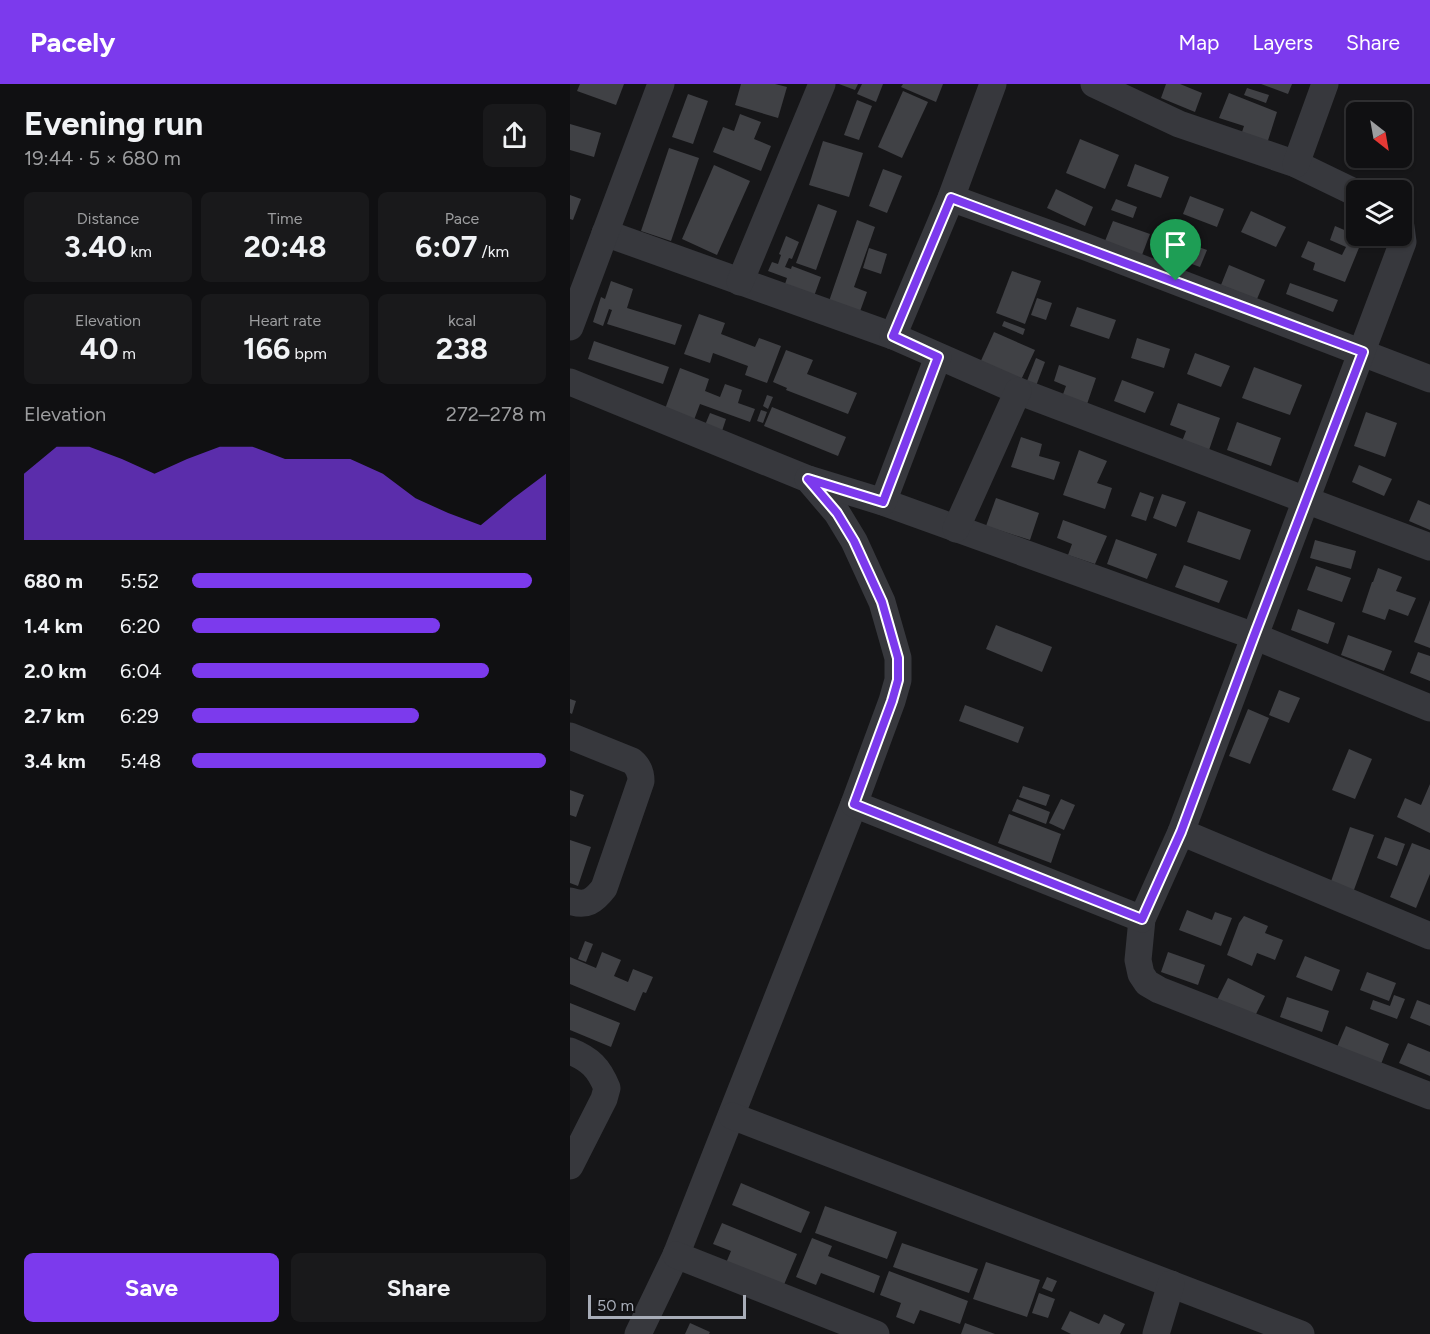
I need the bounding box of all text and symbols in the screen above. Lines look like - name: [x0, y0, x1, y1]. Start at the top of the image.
- text: Pacely: [30, 25, 115, 59]
- text: Map: [1179, 30, 1219, 55]
- text: Layers: [1252, 30, 1313, 55]
- text: Share: [1346, 30, 1400, 55]
- north arrow: [1346, 102, 1412, 168]
- map controls: [1346, 102, 1412, 246]
- text: Evening run: [24, 104, 203, 143]
- button: share: [483, 104, 546, 167]
- text: 19:44 · 5 × 680 m: [24, 146, 181, 170]
- button: layers: [1346, 180, 1412, 246]
- text: Distance: [77, 209, 139, 228]
- text: Time: [268, 209, 302, 228]
- text: Pace: [445, 209, 479, 228]
- pin: [1150, 219, 1201, 281]
- text: 3.40: [64, 228, 127, 265]
- text: 20:48: [243, 228, 327, 265]
- text: 6:07: [415, 228, 478, 265]
- icon: arrive: [1159, 228, 1192, 261]
- text: km: [127, 242, 152, 261]
- text: /km: [478, 242, 509, 261]
- text: Elevation: [75, 311, 141, 330]
- text: Heart rate: [249, 311, 321, 330]
- text: kcal: [448, 311, 476, 330]
- text: 40: [80, 330, 118, 367]
- text: 166: [243, 330, 291, 367]
- text: 238: [436, 330, 488, 367]
- text: m: [118, 344, 136, 363]
- text: bpm: [291, 344, 327, 363]
- text: Elevation: [24, 402, 106, 426]
- text: 272–278 m: [446, 402, 546, 426]
- text: 680 m: [24, 569, 83, 593]
- text: 5:52: [120, 569, 159, 593]
- text: 1.4 km: [24, 614, 83, 638]
- text: 6:20: [120, 614, 160, 638]
- text: 2.0 km: [24, 659, 86, 683]
- text: 6:04: [120, 659, 162, 683]
- text: 2.7 km: [24, 704, 85, 728]
- text: 6:29: [120, 704, 159, 728]
- text: 3.4 km: [24, 749, 86, 773]
- text: 5:48: [120, 749, 161, 773]
- button: Save: [24, 1253, 279, 1322]
- button: Share: [291, 1253, 546, 1322]
- scale bar: [588, 1292, 746, 1320]
- text: 50 m: [597, 1296, 634, 1315]

